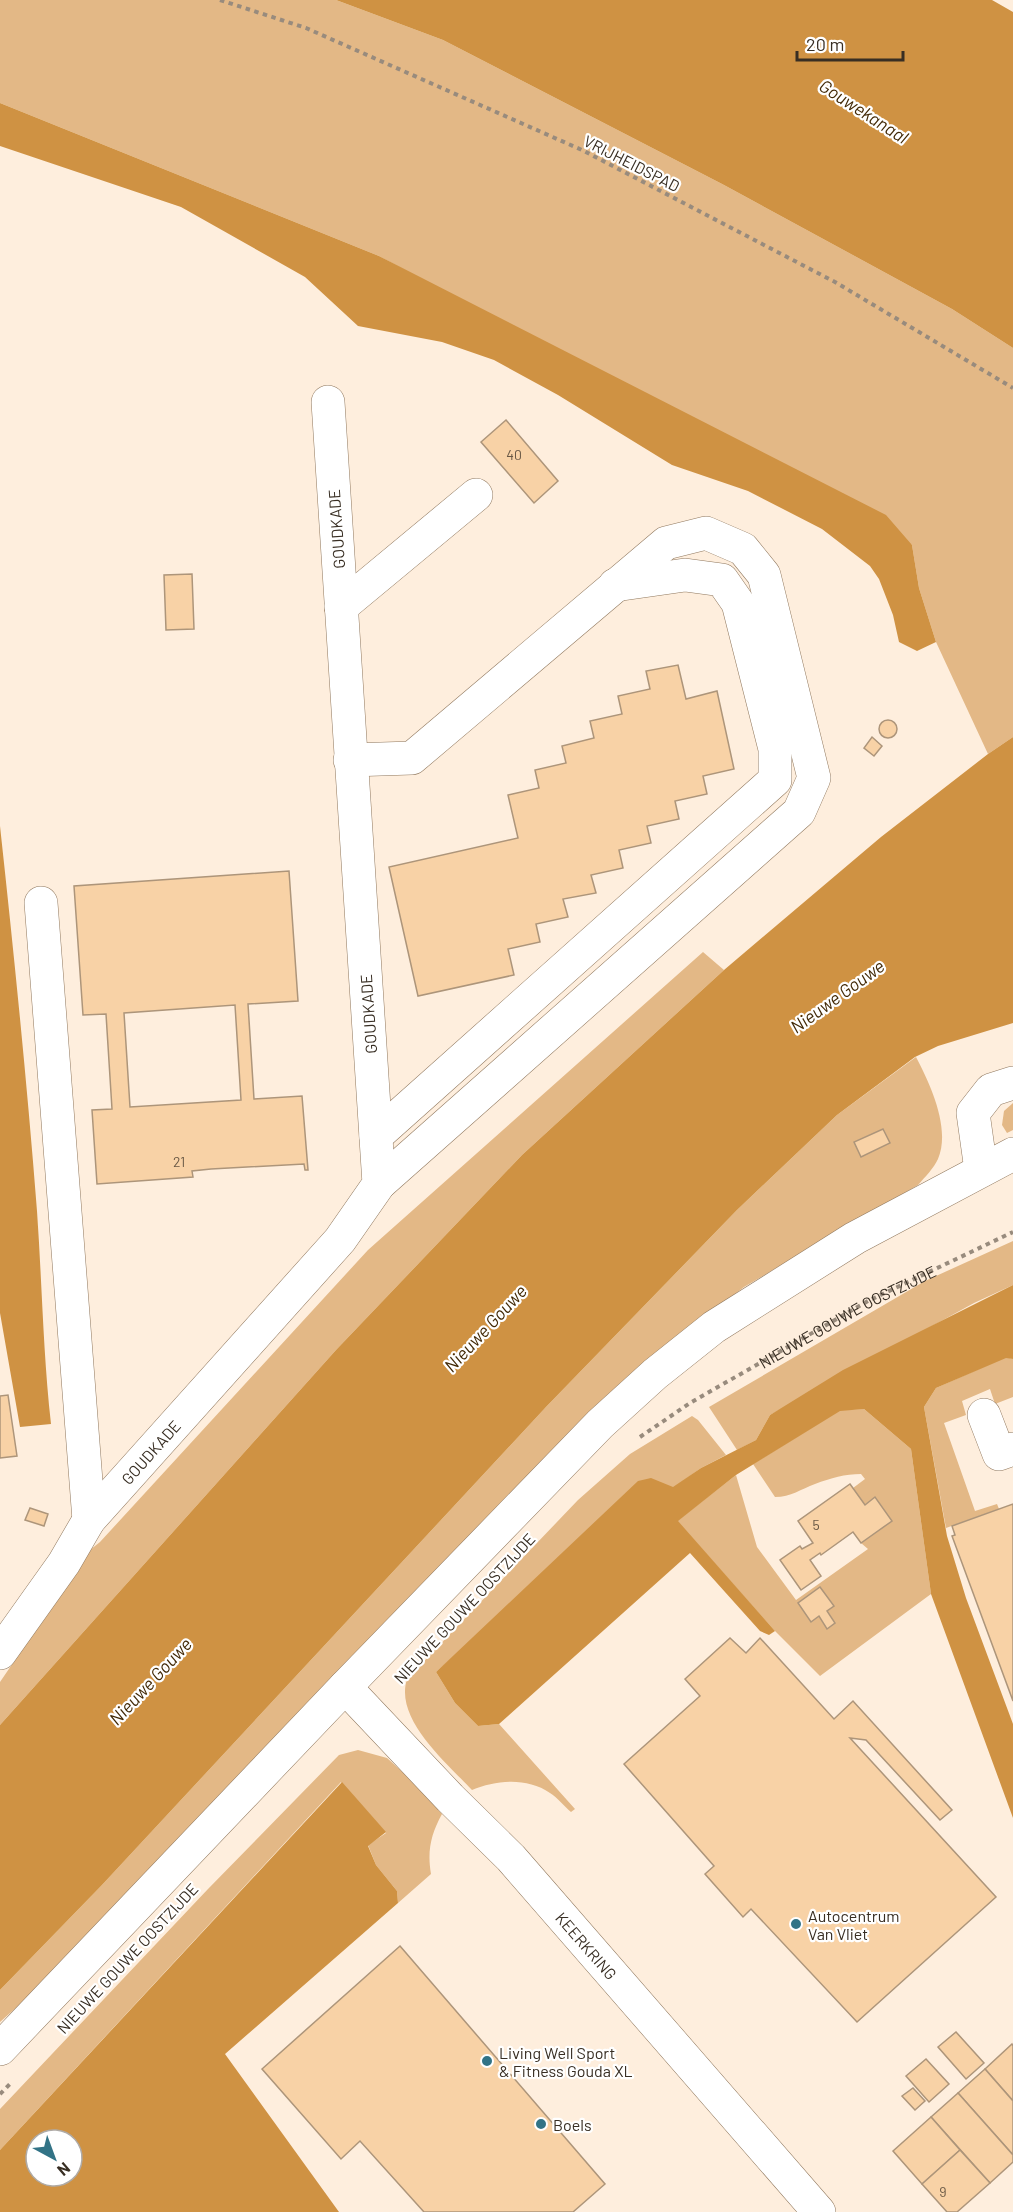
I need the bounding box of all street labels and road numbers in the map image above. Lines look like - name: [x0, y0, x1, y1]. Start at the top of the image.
- street label: VRIJHEIDSPAD: [581, 131, 683, 195]
- street label: GOUDKADE: [324, 489, 348, 569]
- street label: GOUDKADE: [356, 974, 380, 1054]
- street label: NIEUWE GOUWE OOSTZIJDE: [755, 1261, 939, 1371]
- street label: GOUDKADE: [117, 1416, 184, 1488]
- street label: NIEUWE GOUWE OOSTZIJDE: [389, 1529, 539, 1687]
- street label: NIEUWE GOUWE OOSTZIJDE: [52, 1879, 202, 2037]
- street label: KEERKRING: [552, 1908, 621, 1983]

